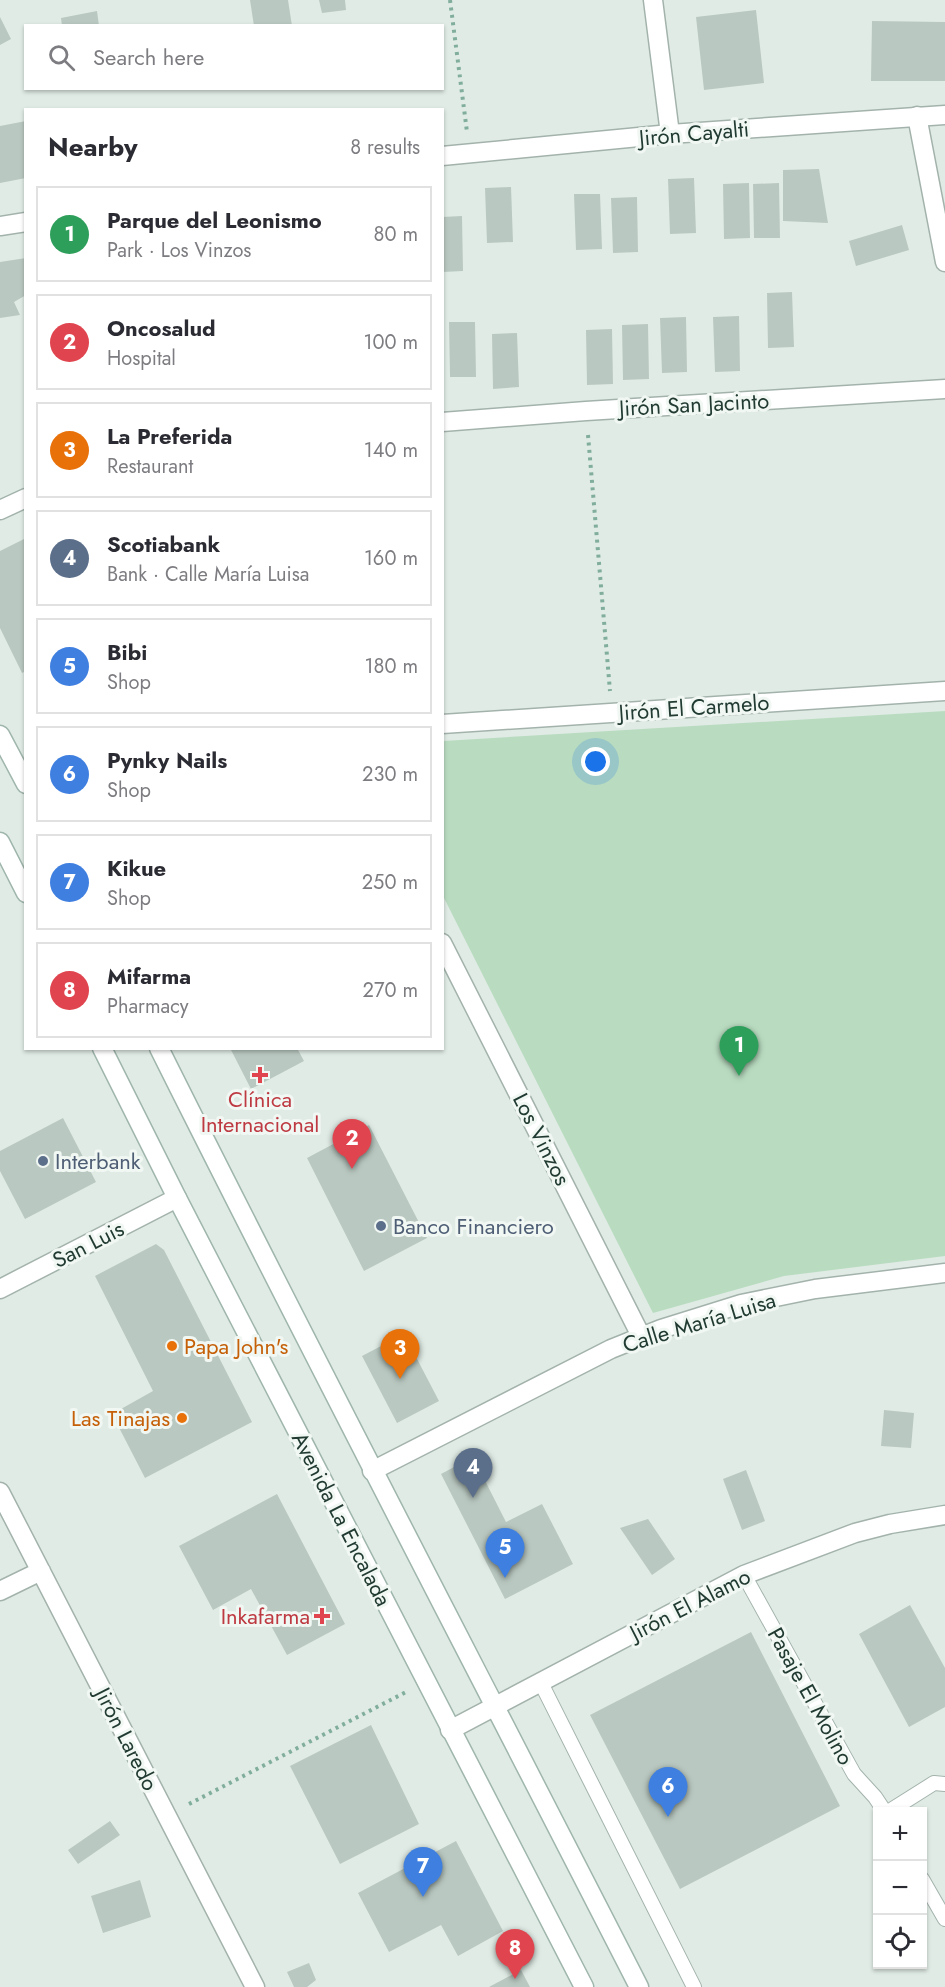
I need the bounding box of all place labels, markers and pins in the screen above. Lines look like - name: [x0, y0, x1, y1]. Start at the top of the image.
- pin: 1: [720, 1026, 758, 1076]
- marker: Clínica Internacional: [251, 1066, 269, 1084]
- place label: Clínica Internacional: [201, 1083, 319, 1140]
- pin: 2: [332, 1120, 372, 1169]
- place label: Interbank: [55, 1145, 141, 1177]
- marker: Interbank: [36, 1154, 50, 1168]
- place label: Banco Financiero: [393, 1210, 554, 1242]
- marker: Banco Financiero: [374, 1219, 388, 1233]
- place label: Papa John's: [184, 1330, 289, 1362]
- pin: 3: [380, 1330, 420, 1379]
- marker: Papa John's: [165, 1339, 179, 1353]
- place label: Las Tinajas: [71, 1402, 170, 1434]
- marker: Las Tinajas: [175, 1411, 189, 1425]
- pin: 4: [454, 1448, 492, 1498]
- pin: 5: [486, 1528, 524, 1578]
- place label: Inkafarma: [221, 1600, 310, 1632]
- marker: Inkafarma: [315, 1609, 329, 1623]
- pin: 6: [648, 1768, 688, 1817]
- pin: 7: [404, 1848, 442, 1897]
- pin: 8: [496, 1930, 534, 1979]

